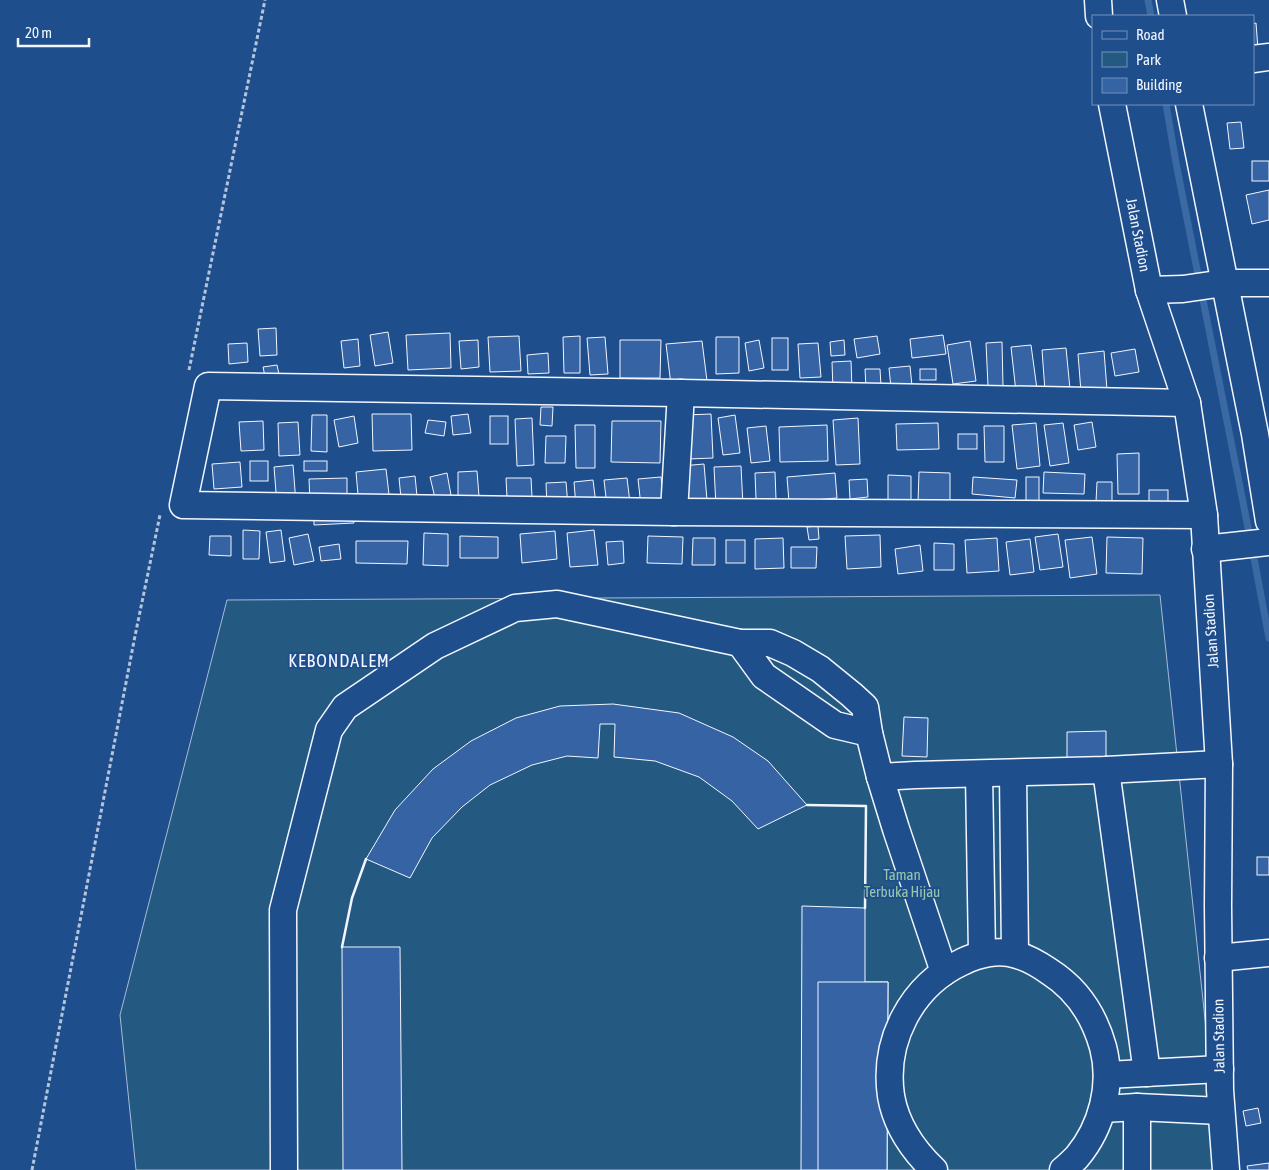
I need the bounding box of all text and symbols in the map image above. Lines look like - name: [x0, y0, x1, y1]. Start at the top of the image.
- scale bar: [18, 15, 89, 47]
- legend: [1092, 15, 1254, 105]
- text: 20 m: [25, 24, 52, 41]
- text: Road: [1136, 26, 1165, 43]
- text: Park: [1136, 51, 1161, 68]
- text: Building: [1136, 76, 1182, 93]
- street label: Jalan Stadion: [1123, 197, 1154, 273]
- street label: Jalan Stadion: [1199, 593, 1222, 669]
- district label: KEBONDALEM: [288, 650, 390, 671]
- park label: Taman Terbuka Hijau: [864, 866, 940, 900]
- street label: Jalan Stadion: [1209, 999, 1228, 1073]

